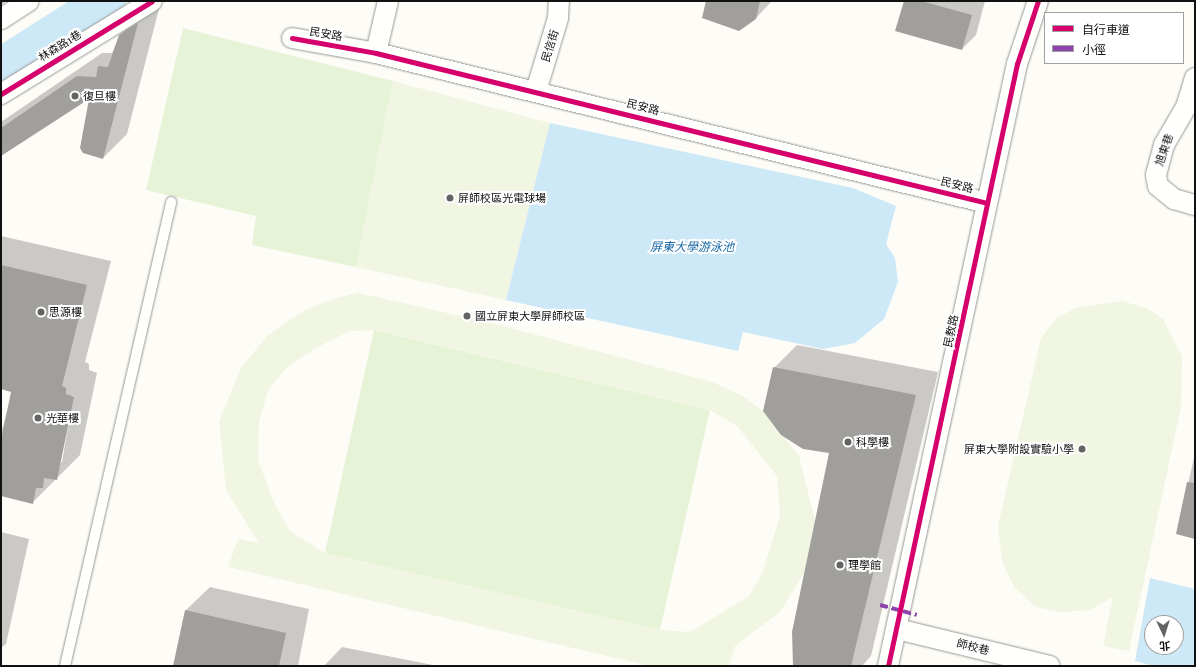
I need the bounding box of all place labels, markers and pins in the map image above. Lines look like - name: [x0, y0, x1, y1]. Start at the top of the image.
- place label: 復旦樓: [83, 89, 116, 103]
- marker: 復旦樓: [70, 91, 80, 101]
- place label: 屏師校區光電球場: [458, 191, 546, 205]
- marker: 屏師校區光電球場: [445, 193, 455, 203]
- place label: 思源樓: [49, 305, 82, 319]
- marker: 思源樓: [36, 307, 46, 317]
- place label: 國立屏東大學屏師校區: [475, 309, 585, 323]
- marker: 國立屏東大學屏師校區: [462, 311, 472, 321]
- place label: 光華樓: [46, 411, 79, 425]
- marker: 光華樓: [33, 413, 43, 423]
- place label: 科學樓: [856, 435, 889, 449]
- marker: 科學樓: [843, 437, 853, 447]
- place label: 屏東大學附設實驗小學: [964, 442, 1074, 456]
- marker: 屏東大學附設實驗小學: [1077, 444, 1087, 454]
- place label: 理學館: [848, 558, 881, 572]
- marker: 理學館: [835, 560, 845, 570]

